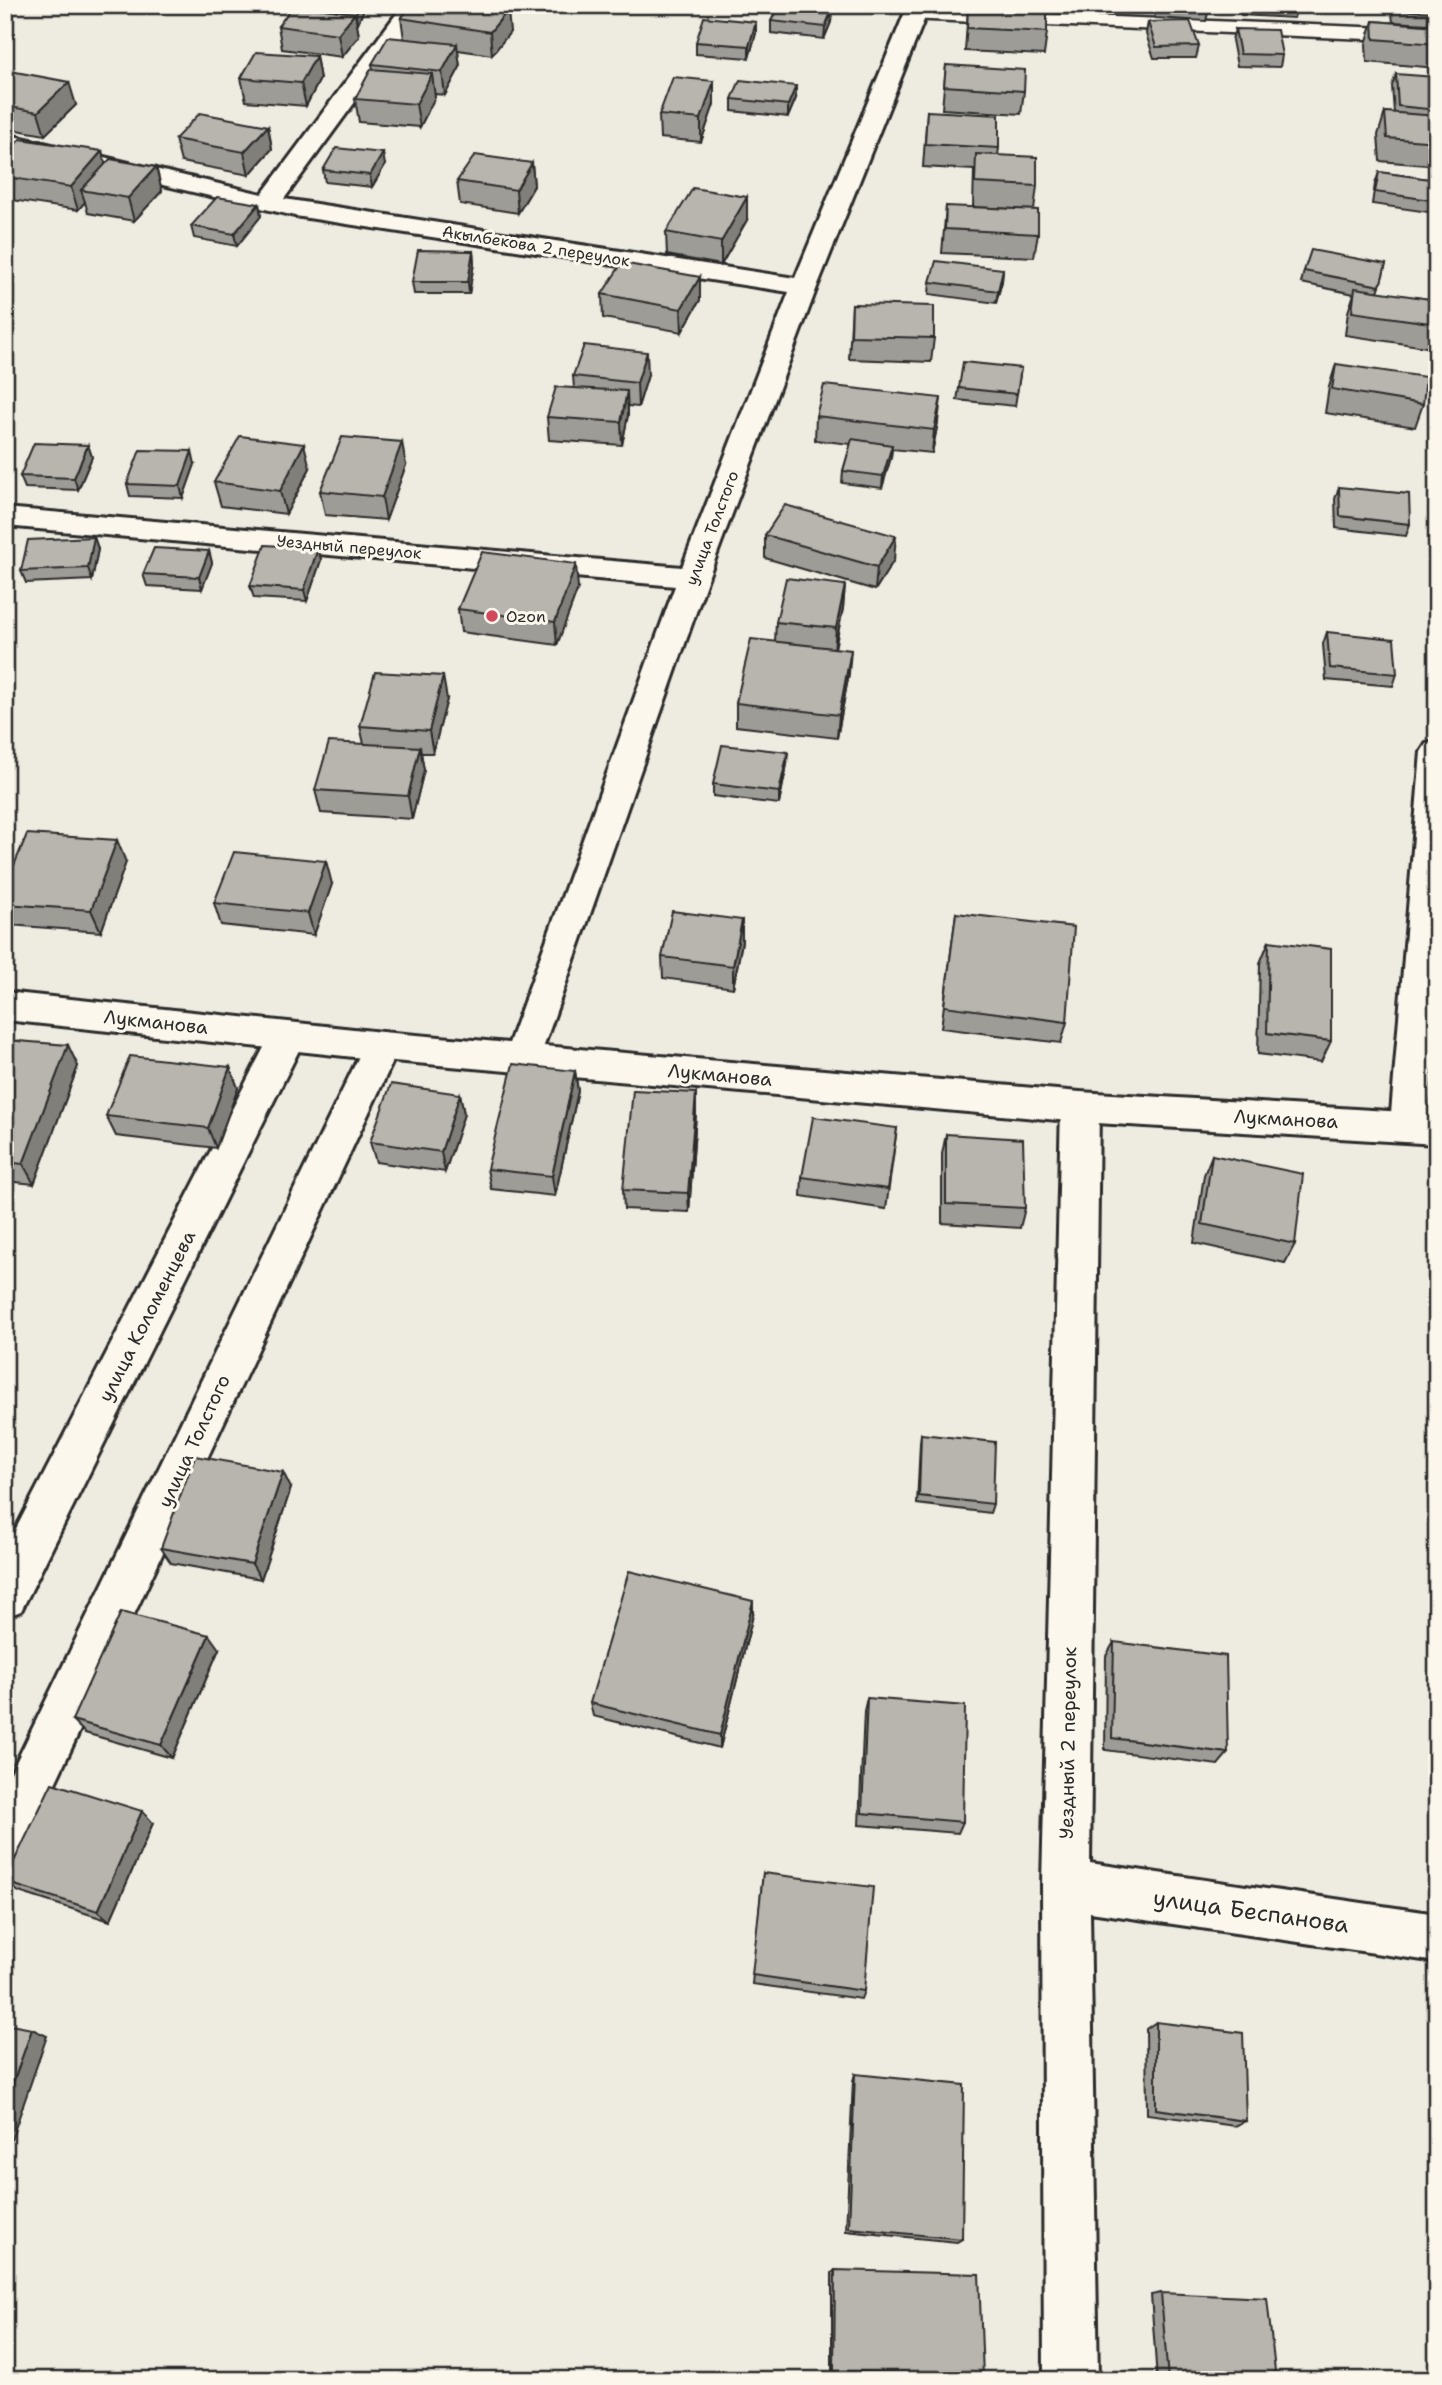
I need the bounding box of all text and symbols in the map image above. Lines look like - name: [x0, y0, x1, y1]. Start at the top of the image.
- street label: Акылбекова 2 переулок: [441, 221, 632, 271]
- street label: улица Толстого: [680, 468, 744, 588]
- street label: Уездный переулок: [276, 530, 423, 564]
- place label: Ozon: [506, 606, 546, 627]
- marker: Ozon: [484, 608, 500, 624]
- street label: Лукманова: [103, 1004, 209, 1040]
- street label: Лукманова: [667, 1058, 773, 1092]
- street label: Лукманова: [1233, 1104, 1339, 1134]
- street label: улица Коломенцева: [93, 1226, 201, 1406]
- street label: улица Толстого: [152, 1371, 236, 1511]
- street label: Уездный 2 переулок: [1054, 1647, 1082, 1839]
- street label: улица Беспанова: [1151, 1882, 1351, 1940]

